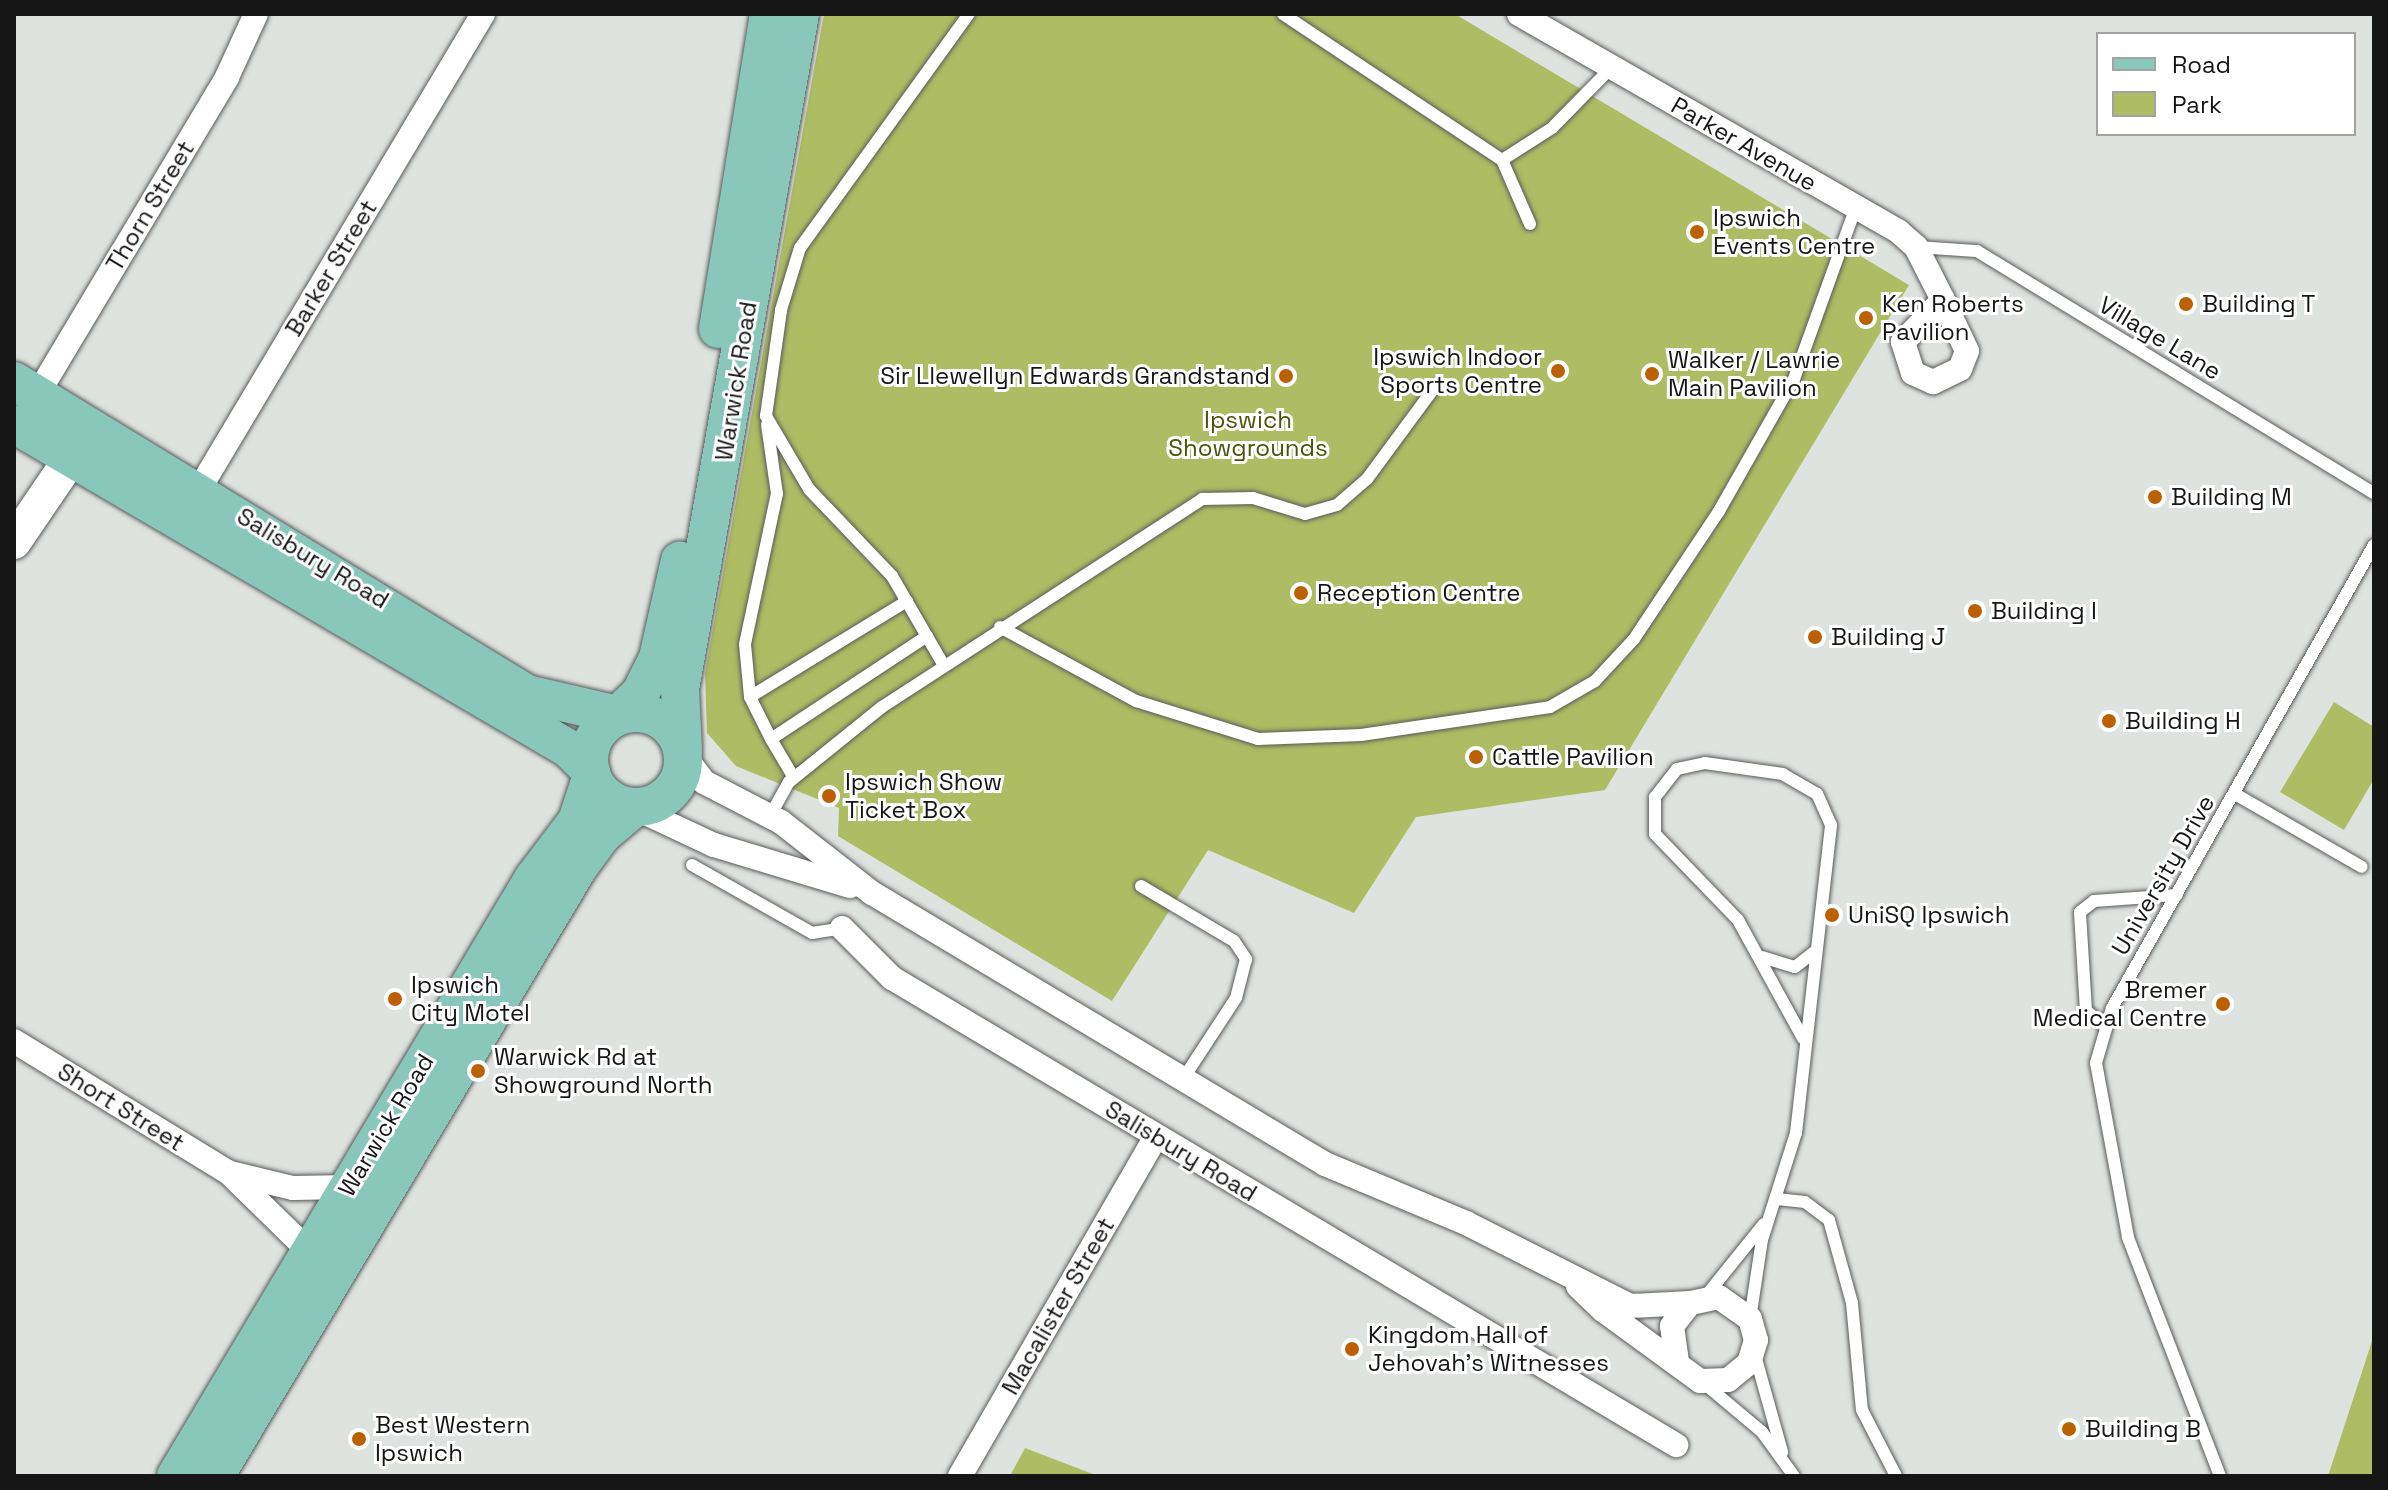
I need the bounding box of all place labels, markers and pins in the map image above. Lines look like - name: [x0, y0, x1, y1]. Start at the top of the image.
- place label: Ipswich Events Centre: [1713, 204, 1875, 260]
- marker: Ipswich Events Centre: [1688, 223, 1706, 241]
- place label: Ken Roberts Pavilion: [1882, 290, 2024, 346]
- place label: Building T: [2202, 290, 2316, 318]
- marker: Building T: [2177, 295, 2195, 313]
- marker: Ken Roberts Pavilion: [1857, 309, 1875, 327]
- place label: Ipswich Indoor Sports Centre: [1373, 343, 1542, 399]
- place label: Walker / Lawrie Main Pavilion: [1668, 346, 1840, 402]
- place label: Sir Llewellyn Edwards Grandstand: [880, 362, 1270, 390]
- marker: Ipswich Indoor Sports Centre: [1549, 362, 1567, 380]
- marker: Walker / Lawrie Main Pavilion: [1643, 365, 1661, 383]
- marker: Sir Llewellyn Edwards Grandstand: [1277, 367, 1295, 385]
- place label: Building M: [2171, 483, 2292, 511]
- marker: Building M: [2146, 488, 2164, 506]
- place label: Reception Centre: [1317, 579, 1520, 607]
- marker: Reception Centre: [1292, 584, 1310, 602]
- place label: Building I: [1991, 597, 2097, 625]
- marker: Building I: [1966, 602, 1984, 620]
- place label: Building J: [1831, 623, 1945, 651]
- marker: Building J: [1806, 628, 1824, 646]
- place label: Building H: [2125, 707, 2241, 735]
- marker: Building H: [2100, 712, 2118, 730]
- place label: Cattle Pavilion: [1492, 743, 1654, 771]
- marker: Cattle Pavilion: [1467, 748, 1485, 766]
- place label: Ipswich Show Ticket Box: [845, 768, 1002, 824]
- marker: Ipswich Show Ticket Box: [820, 787, 838, 805]
- place label: UniSQ Ipswich: [1848, 901, 2009, 929]
- marker: UniSQ Ipswich: [1823, 906, 1841, 924]
- place label: Ipswich City Motel: [411, 971, 530, 1027]
- place label: Bremer Medical Centre: [2033, 976, 2207, 1032]
- marker: Ipswich City Motel: [386, 990, 404, 1008]
- marker: Bremer Medical Centre: [2214, 995, 2232, 1013]
- place label: Warwick Rd at Showground North: [494, 1043, 712, 1099]
- marker: Warwick Rd at Showground North: [469, 1062, 487, 1080]
- place label: Kingdom Hall of Jehovah's Witnesses: [1368, 1321, 1609, 1377]
- marker: Kingdom Hall of Jehovah's Witnesses: [1343, 1340, 1361, 1358]
- place label: Best Western Ipswich: [375, 1411, 530, 1467]
- place label: Building B: [2085, 1415, 2201, 1443]
- marker: Building B: [2060, 1420, 2078, 1438]
- marker: Best Western Ipswich: [350, 1430, 368, 1448]

